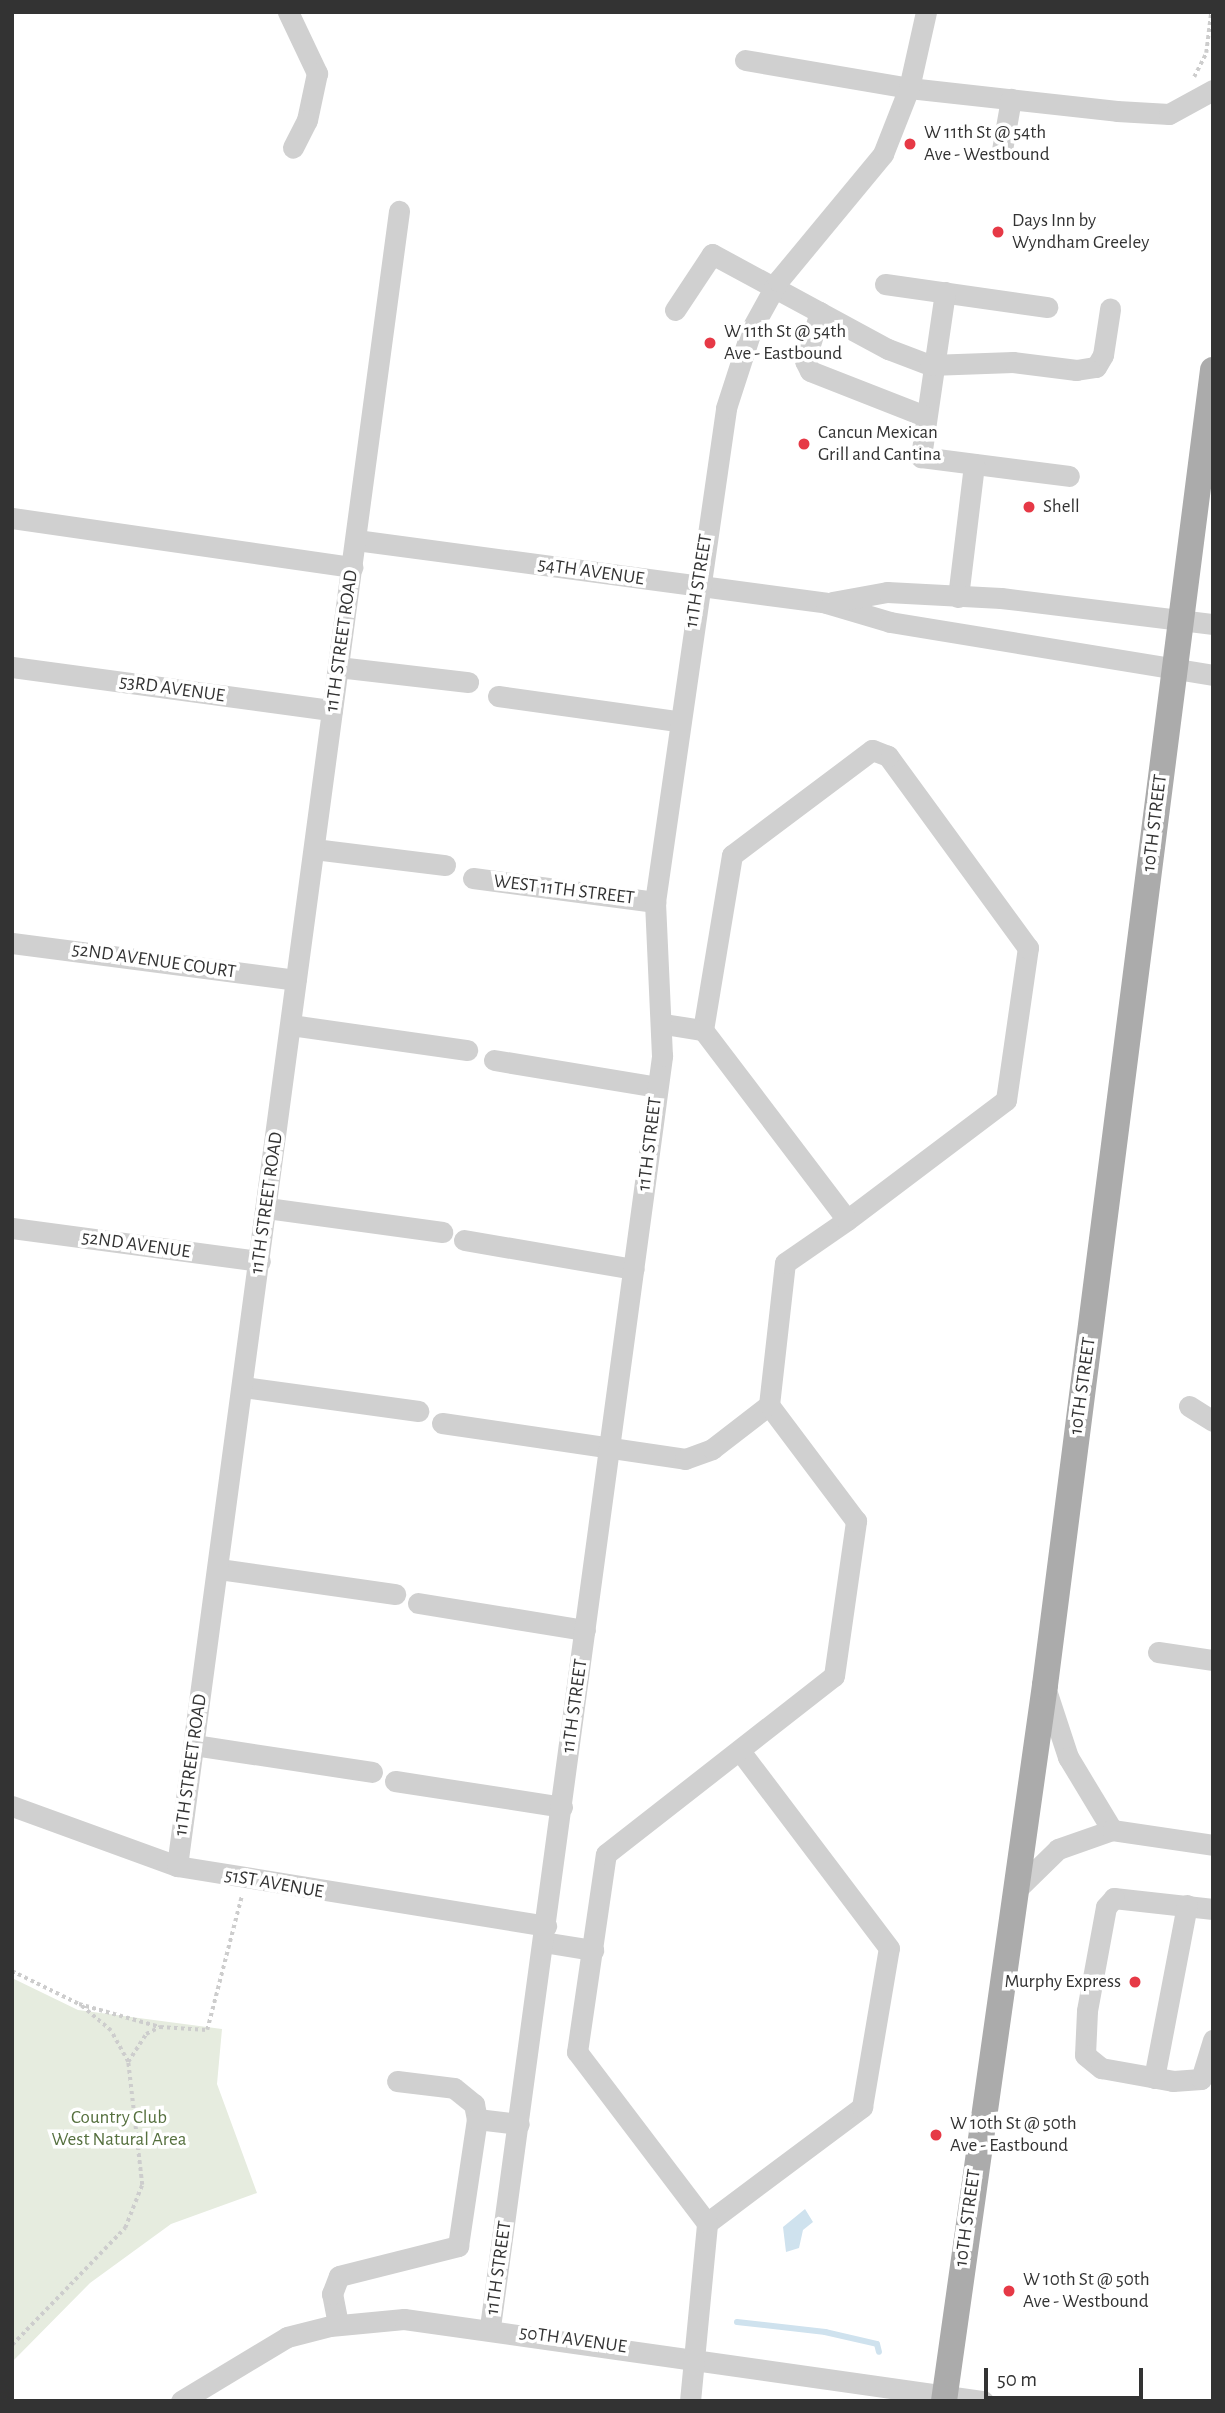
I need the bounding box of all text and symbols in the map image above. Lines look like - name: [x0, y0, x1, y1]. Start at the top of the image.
- place label: W 11th St @ 54th Ave - Westbound: [924, 122, 1049, 166]
- marker: W 11th St @ 54th Ave - Westbound: [902, 136, 918, 152]
- place label: Days Inn by Wyndham Greeley: [1012, 210, 1149, 254]
- marker: Days Inn by Wyndham Greeley: [990, 224, 1006, 240]
- place label: W 11th St @ 54th Ave - Eastbound: [724, 321, 846, 365]
- marker: W 11th St @ 54th Ave - Eastbound: [702, 335, 718, 351]
- place label: Cancun Mexican Grill and Cantina: [818, 422, 941, 466]
- marker: Cancun Mexican Grill and Cantina: [796, 436, 812, 452]
- place label: Shell: [1043, 496, 1080, 518]
- marker: Shell: [1021, 499, 1037, 515]
- street label: 11TH STREET: [680, 532, 718, 630]
- street label: 54TH AVENUE: [536, 553, 646, 591]
- street label: 11TH STREET ROAD: [321, 569, 363, 713]
- street label: 53RD AVENUE: [118, 670, 226, 708]
- street label: 10TH STREET: [1138, 773, 1172, 873]
- street label: WEST 11TH STREET: [492, 870, 636, 910]
- street label: 52ND AVENUE COURT: [70, 938, 238, 984]
- street label: 11TH STREET: [633, 1096, 667, 1192]
- street label: 11TH STREET ROAD: [246, 1131, 288, 1275]
- street label: 52ND AVENUE: [80, 1226, 192, 1264]
- street label: 10TH STREET: [1065, 1336, 1101, 1436]
- street label: 11TH STREET: [557, 1658, 593, 1754]
- street label: 11TH STREET ROAD: [170, 1693, 212, 1837]
- street label: 51ST AVENUE: [223, 1864, 325, 1904]
- place label: Murphy Express: [1004, 1971, 1121, 1993]
- marker: Murphy Express: [1127, 1974, 1143, 1990]
- park label: Country Club West Natural Area: [51, 2107, 187, 2151]
- place label: W 10th St @ 50th Ave - Eastbound: [950, 2113, 1077, 2157]
- marker: W 10th St @ 50th Ave - Eastbound: [928, 2127, 944, 2143]
- street label: 10TH STREET: [950, 2168, 986, 2268]
- street label: 11TH STREET: [481, 2220, 517, 2316]
- place label: W 10th St @ 50th Ave - Westbound: [1023, 2269, 1150, 2313]
- marker: W 10th St @ 50th Ave - Westbound: [1001, 2283, 1017, 2299]
- street label: 50TH AVENUE: [518, 2321, 628, 2359]
- scale bar: [987, 2354, 1146, 2398]
- text: 50 m: [997, 2369, 1037, 2390]

